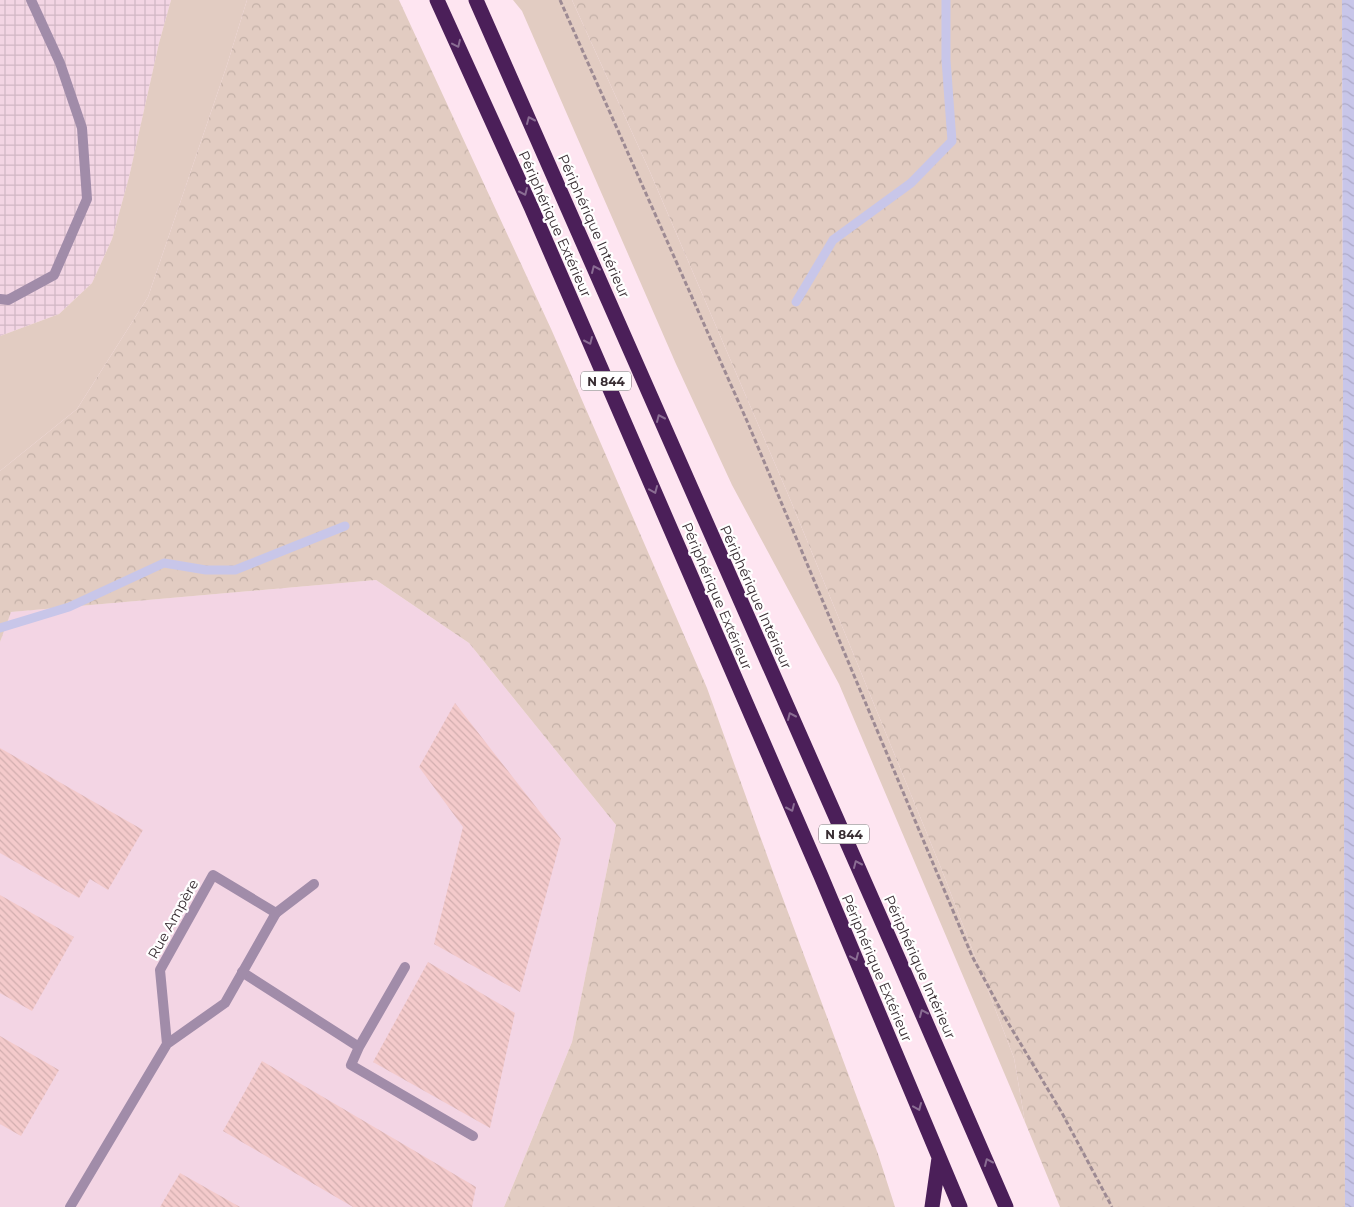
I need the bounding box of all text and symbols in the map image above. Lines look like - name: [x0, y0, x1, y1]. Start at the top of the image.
- one-way arrow: [451, 39, 462, 48]
- one-way arrow: [525, 116, 536, 125]
- street label: Périphérique Extérieur: [515, 148, 596, 300]
- street label: Périphérique Intérieur: [554, 151, 634, 301]
- one-way arrow: [518, 187, 529, 196]
- one-way arrow: [591, 265, 602, 274]
- one-way arrow: [583, 336, 594, 345]
- road number: N 844: [581, 372, 631, 391]
- one-way arrow: [656, 414, 667, 423]
- one-way arrow: [648, 486, 658, 494]
- street label: Périphérique Extérieur: [678, 519, 756, 673]
- street label: Périphérique Intérieur: [716, 522, 796, 672]
- one-way arrow: [787, 712, 798, 721]
- one-way arrow: [785, 803, 796, 812]
- road number: N 844: [819, 824, 869, 844]
- one-way arrow: [853, 860, 864, 869]
- street label: Rue Ampère: [144, 876, 202, 962]
- street label: Périphérique Extérieur: [838, 891, 916, 1045]
- street label: Périphérique Intérieur: [880, 892, 960, 1042]
- one-way arrow: [848, 952, 859, 961]
- one-way arrow: [918, 1009, 929, 1018]
- one-way arrow: [912, 1102, 923, 1111]
- one-way arrow: [984, 1158, 995, 1167]

